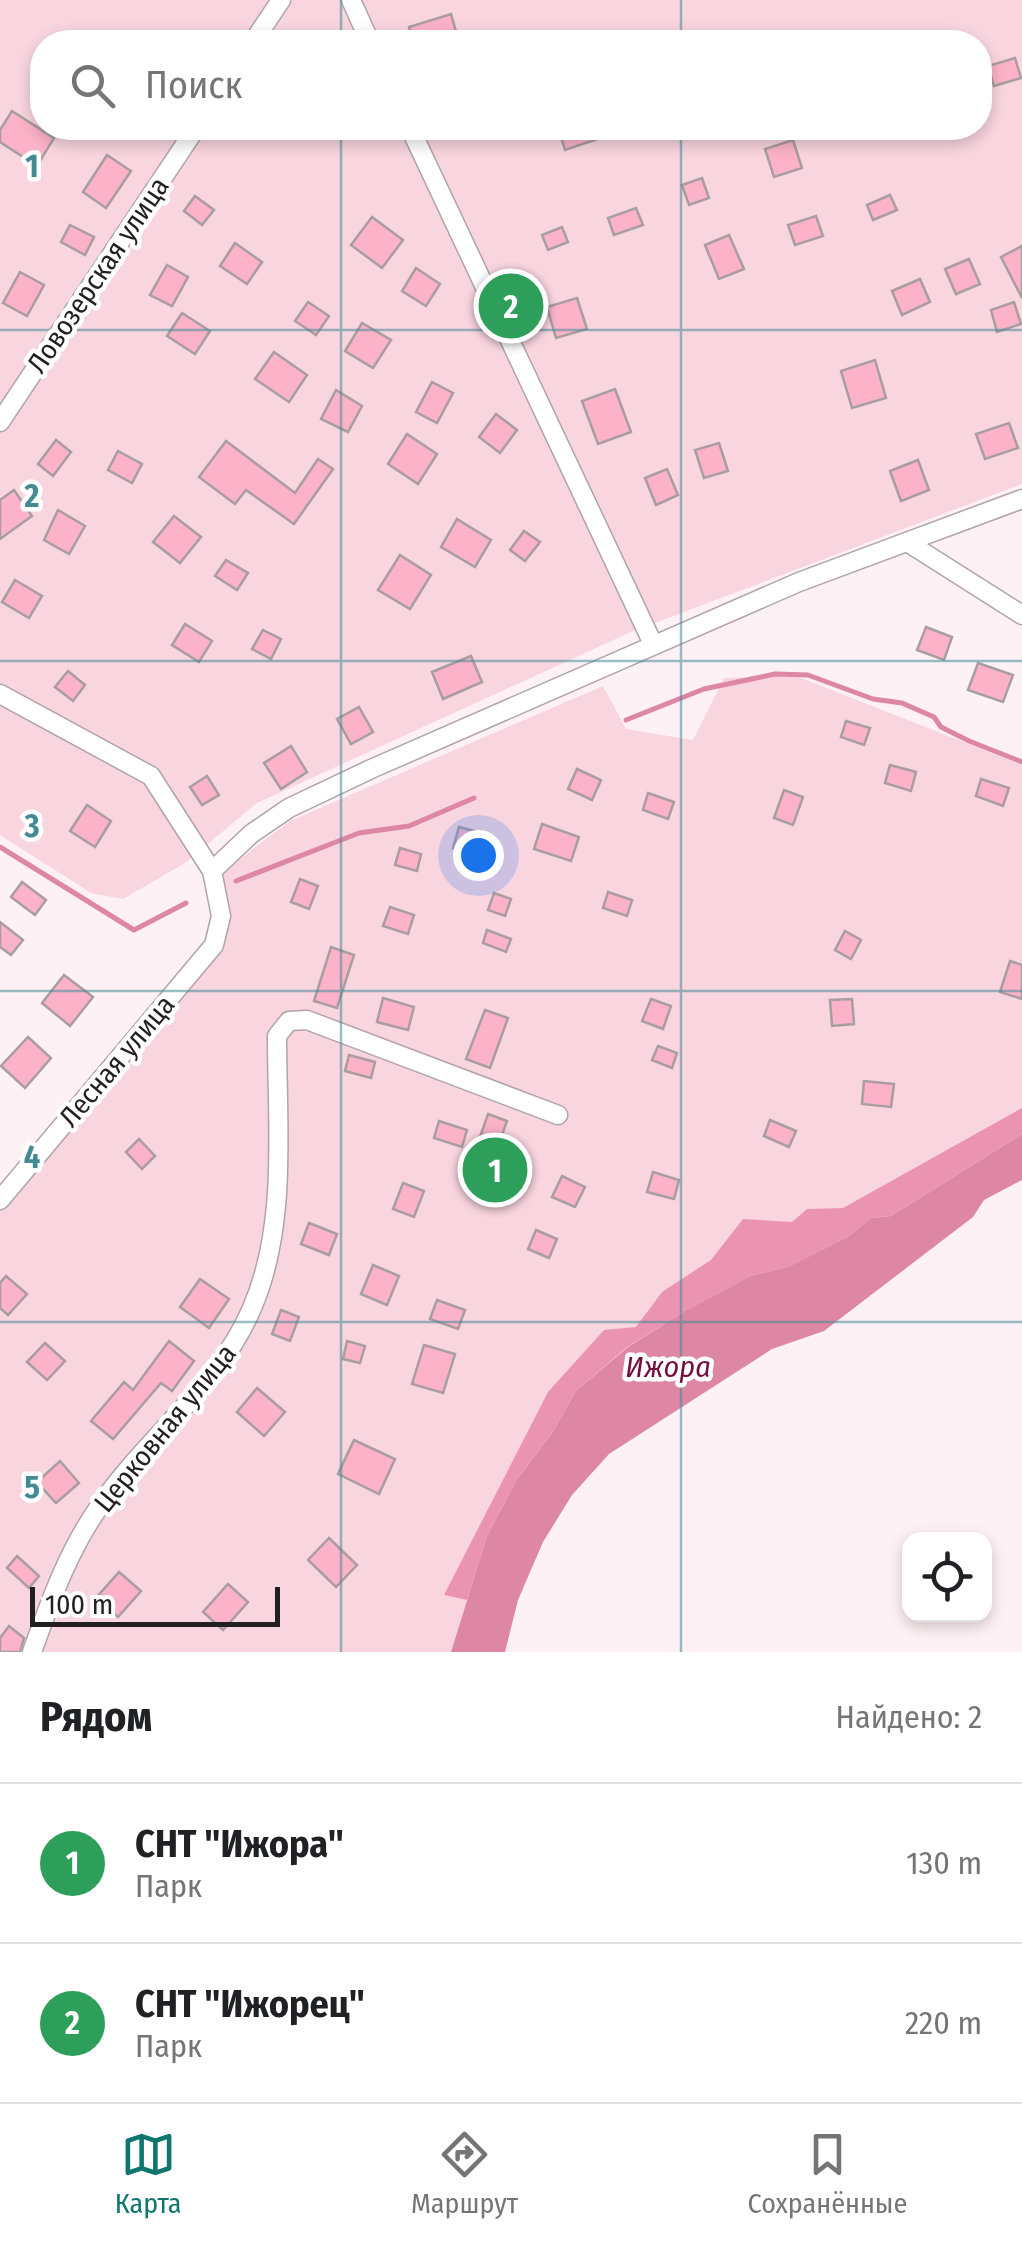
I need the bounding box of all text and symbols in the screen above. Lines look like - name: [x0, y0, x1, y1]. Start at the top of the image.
- search box: [30, 30, 992, 140]
- icon: search: [65, 58, 120, 113]
- text: Поиск: [145, 62, 242, 108]
- text: 1: [25, 147, 39, 185]
- street label: Ловозерская улица: [20, 171, 176, 379]
- pin: 2: [478, 268, 544, 344]
- text: 2: [24, 477, 40, 515]
- text: 3: [23, 807, 40, 845]
- your location: [453, 830, 504, 881]
- street label: Лесная улица: [52, 989, 182, 1133]
- pin: 1: [462, 1132, 528, 1208]
- text: 4: [24, 1138, 40, 1176]
- street label: Церковная улица: [87, 1337, 243, 1519]
- water label: Ижора: [625, 1349, 711, 1385]
- text: 5: [24, 1468, 40, 1506]
- map controls: [902, 1532, 992, 1622]
- button: locate: [902, 1532, 992, 1622]
- scale bar: [30, 1582, 280, 1626]
- text: 100 m: [45, 1588, 113, 1621]
- text: Рядом: [40, 1692, 152, 1742]
- text: Найдено: 2: [836, 1698, 982, 1736]
- text: СНТ "Ижора": [135, 1821, 344, 1867]
- text: 1: [66, 1844, 79, 1882]
- text: 130 m: [906, 1844, 982, 1882]
- text: Парк: [135, 1867, 202, 1905]
- text: СНТ "Ижорец": [135, 1981, 365, 2027]
- text: 2: [65, 2004, 80, 2042]
- text: 220 m: [905, 2004, 982, 2042]
- text: Парк: [135, 2027, 202, 2065]
- tab: Карта: [115, 2127, 182, 2220]
- tab: Маршрут: [411, 2127, 518, 2220]
- tab: Сохранённые: [747, 2127, 907, 2220]

